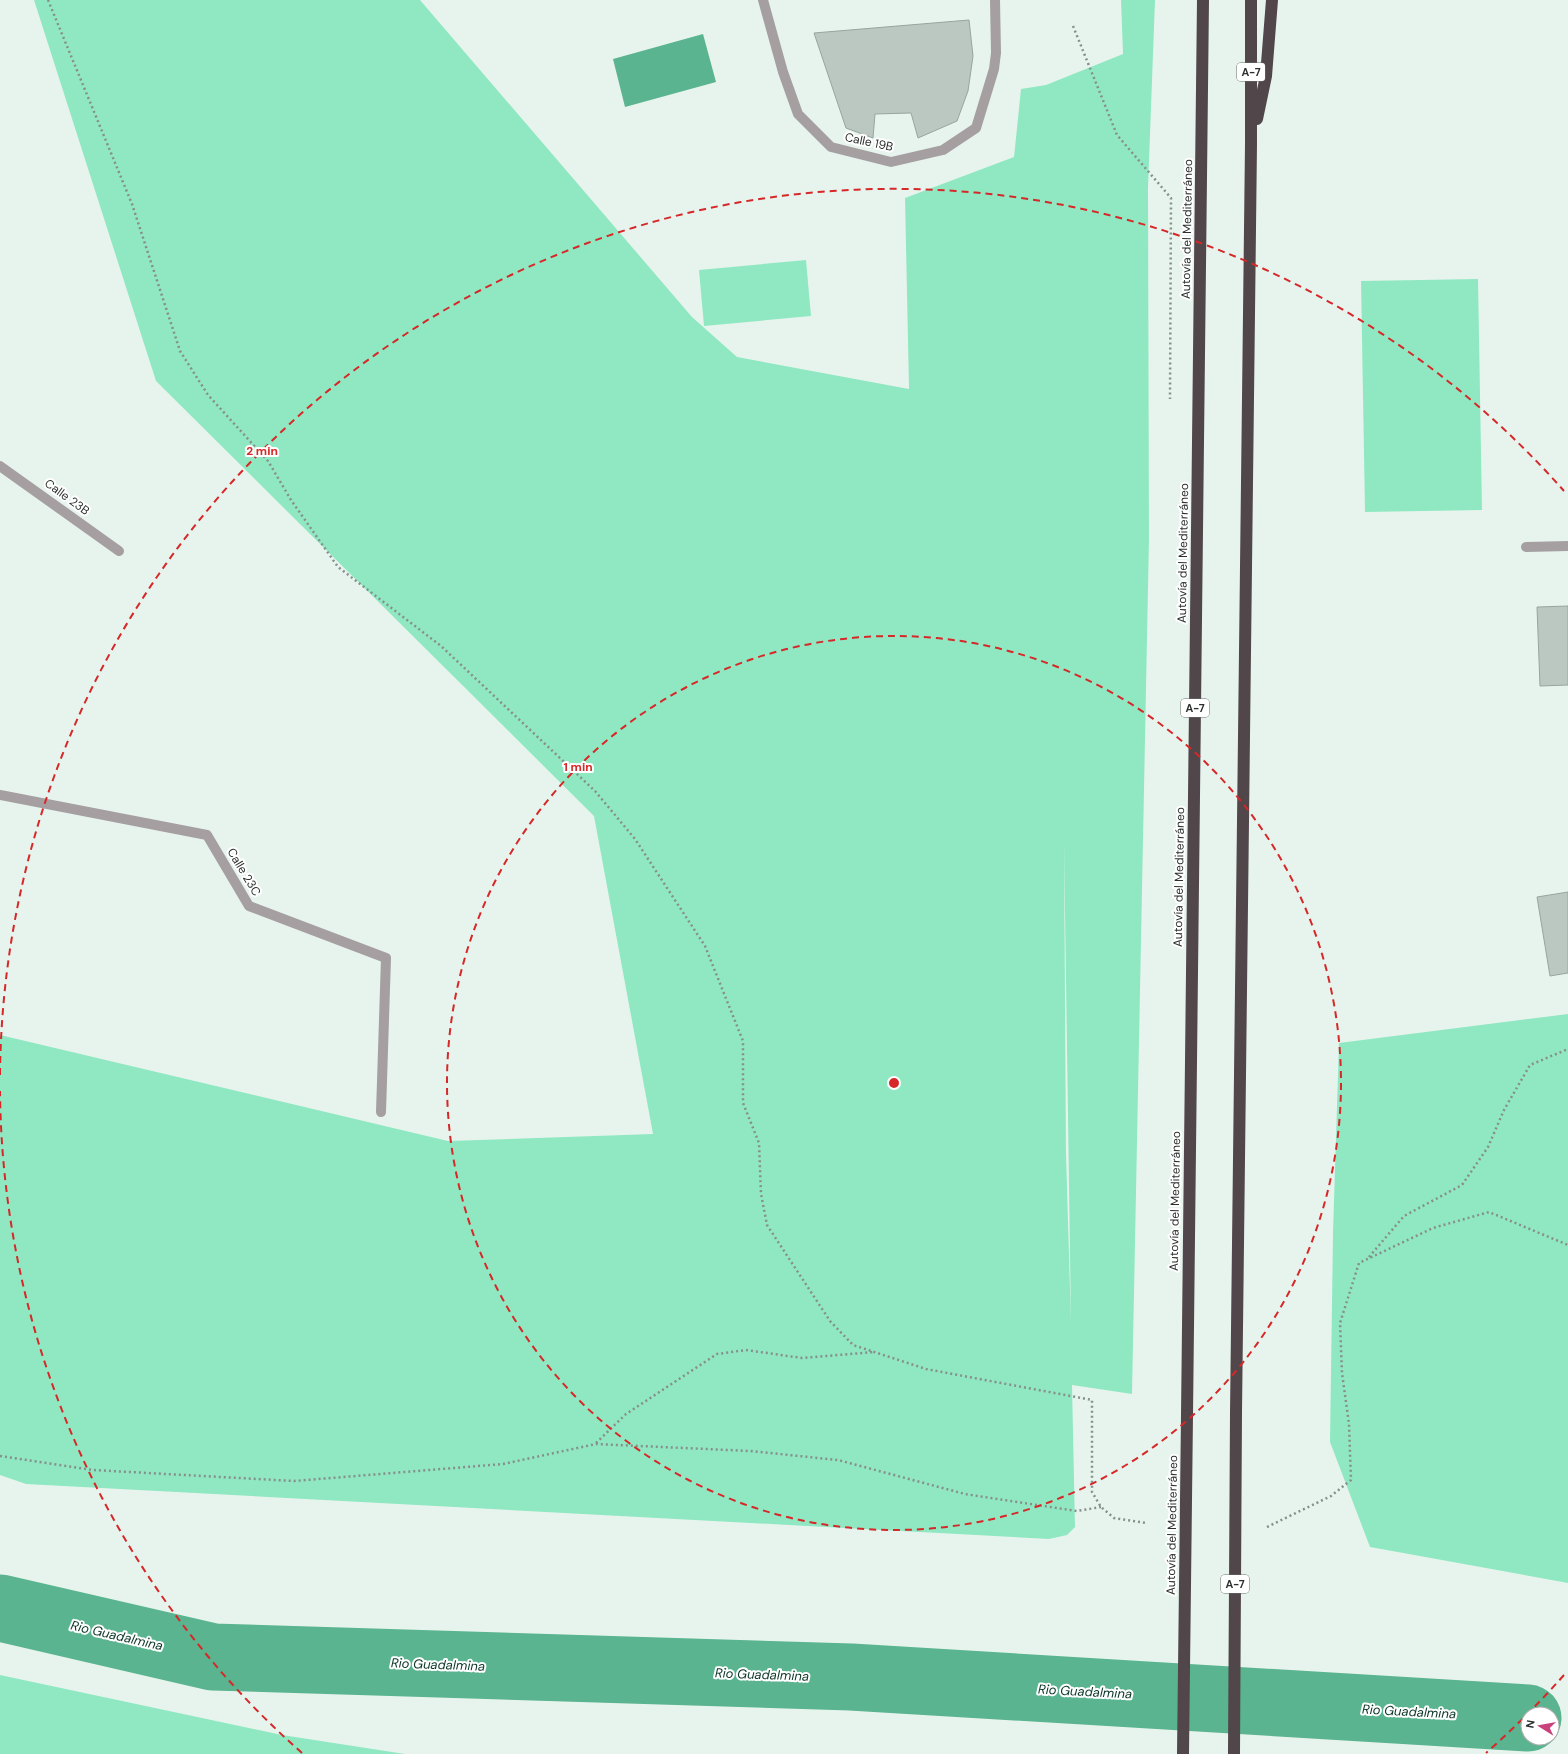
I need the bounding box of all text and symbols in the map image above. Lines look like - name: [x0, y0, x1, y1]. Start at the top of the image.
- road number: A-7: [1237, 63, 1265, 81]
- street label: Calle 19B: [843, 129, 895, 155]
- street label: Autovía del Mediterráneo: [1178, 159, 1196, 299]
- text: 2 min: [246, 443, 278, 459]
- street label: Calle 23B: [41, 475, 93, 519]
- street label: Autovía del Mediterráneo: [1174, 483, 1192, 623]
- road number: A-7: [1181, 699, 1209, 717]
- text: 1 min: [563, 759, 593, 775]
- street label: Autovía del Mediterráneo: [1170, 807, 1188, 947]
- street label: Calle 23C: [223, 845, 265, 899]
- centre of rings: [887, 1076, 901, 1090]
- street label: Autovía del Mediterráneo: [1166, 1131, 1184, 1271]
- street label: Autovía del Mediterráneo: [1163, 1455, 1181, 1595]
- road number: A-7: [1221, 1575, 1249, 1593]
- water label: Rio Guadalmina: [69, 1617, 165, 1654]
- water label: Rio Guadalmina: [391, 1654, 485, 1675]
- water label: Rio Guadalmina: [715, 1664, 809, 1685]
- water label: Rio Guadalmina: [1037, 1681, 1132, 1702]
- water label: Rio Guadalmina: [1361, 1701, 1456, 1722]
- north arrow: [1520, 1706, 1560, 1746]
- text: N: [1523, 1719, 1538, 1729]

